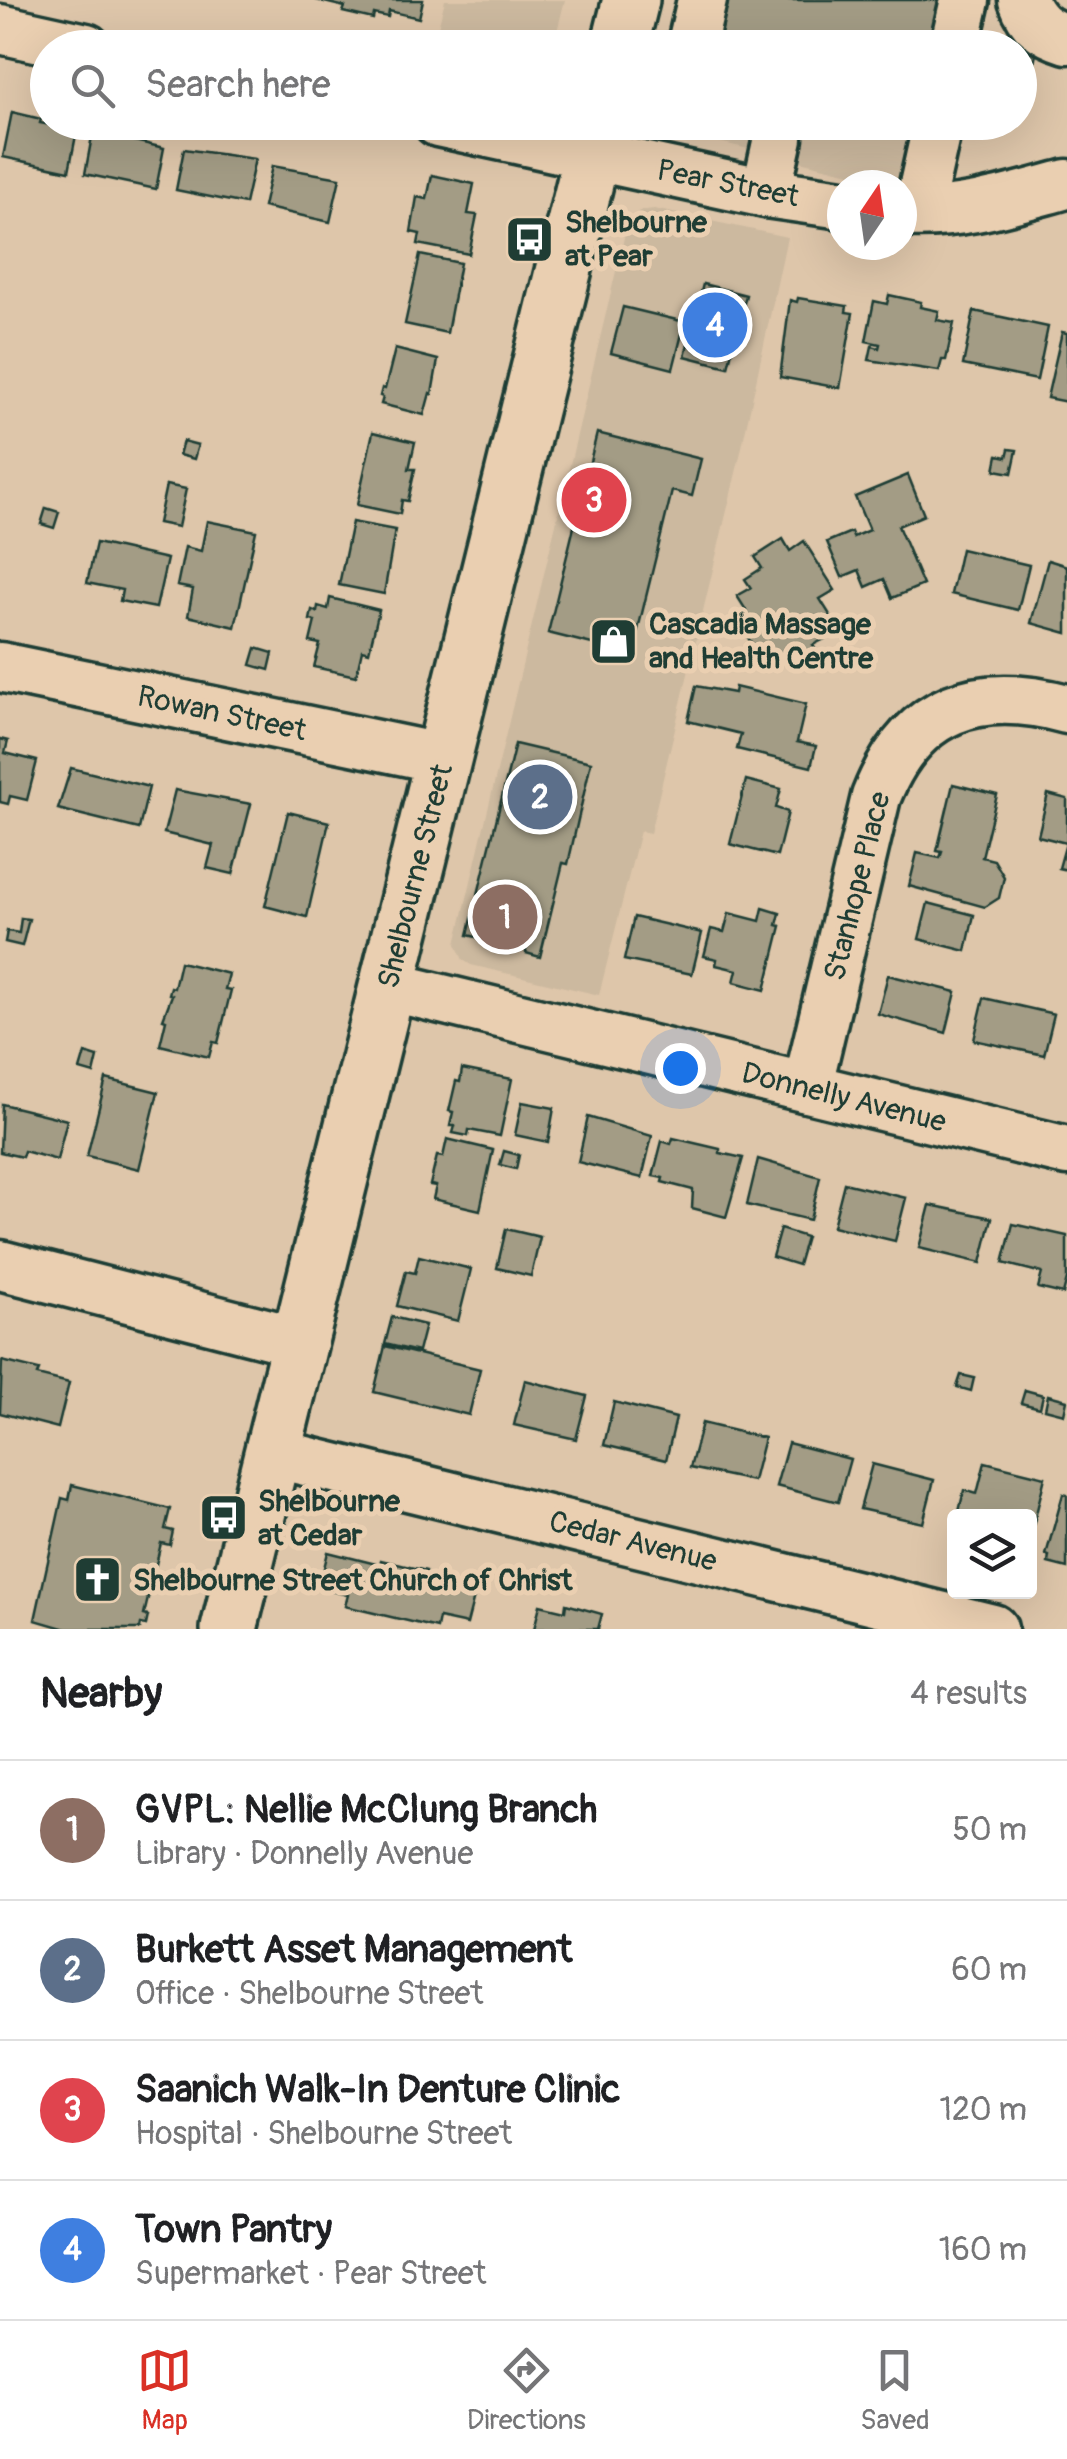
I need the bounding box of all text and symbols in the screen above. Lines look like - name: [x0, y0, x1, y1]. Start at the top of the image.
- search box: [30, 30, 1037, 140]
- icon: search: [65, 58, 120, 113]
- text: Search here: [145, 61, 331, 109]
- street label: Pear Street: [654, 152, 803, 216]
- north arrow: [827, 170, 917, 260]
- place label: Shelbourne at Pear: [565, 204, 708, 275]
- bus stop icon: Shelbourne at Pear: [504, 213, 556, 265]
- pin: 4: [682, 288, 748, 362]
- pin: 3: [562, 462, 626, 538]
- place label: Cascadia Massage and Health Centre: [649, 606, 874, 677]
- shop icon: Cascadia Massage and Health Centre: [588, 615, 640, 667]
- street label: Rowan Street: [134, 678, 310, 750]
- street label: Shelbourne Street: [370, 759, 461, 992]
- pin: 2: [508, 760, 572, 834]
- street label: Stanhope Place: [816, 788, 899, 984]
- pin: 1: [472, 880, 538, 954]
- your location: [655, 1043, 706, 1094]
- street label: Donnelly Avenue: [738, 1054, 950, 1141]
- place label: Shelbourne at Cedar: [258, 1483, 401, 1554]
- bus stop icon: Shelbourne at Cedar: [197, 1492, 249, 1544]
- street label: Cedar Avenue: [545, 1503, 721, 1580]
- map controls: [947, 1509, 1037, 1599]
- button: layers: [947, 1509, 1037, 1599]
- church icon: Shelbourne Street Church of Christ: [72, 1554, 124, 1606]
- place label: Shelbourne Street Church of Christ: [133, 1562, 573, 1599]
- text: Nearby: [40, 1668, 162, 1720]
- text: 4 results: [910, 1674, 1027, 1714]
- text: GVPL: Nellie McClung Branch: [135, 1786, 597, 1834]
- text: 1: [66, 1810, 79, 1850]
- text: 50 m: [952, 1810, 1027, 1850]
- text: Library · Donnelly Avenue: [135, 1834, 473, 1874]
- text: Burkett Asset Management: [135, 1926, 572, 1974]
- text: 2: [64, 1950, 81, 1990]
- text: 60 m: [951, 1950, 1027, 1990]
- text: Office · Shelbourne Street: [135, 1974, 483, 2014]
- text: Saanich Walk-In Denture Clinic: [135, 2066, 620, 2114]
- text: 3: [64, 2090, 81, 2130]
- text: 120 m: [939, 2090, 1027, 2130]
- text: Hospital · Shelbourne Street: [135, 2114, 512, 2154]
- text: Town Pantry: [135, 2206, 332, 2254]
- text: 4: [63, 2230, 82, 2270]
- text: 160 m: [939, 2230, 1027, 2270]
- text: Supermarket · Pear Street: [135, 2254, 487, 2294]
- tab: Map: [137, 2343, 192, 2438]
- tab: Directions: [467, 2343, 586, 2438]
- tab: Saved: [860, 2343, 930, 2438]

